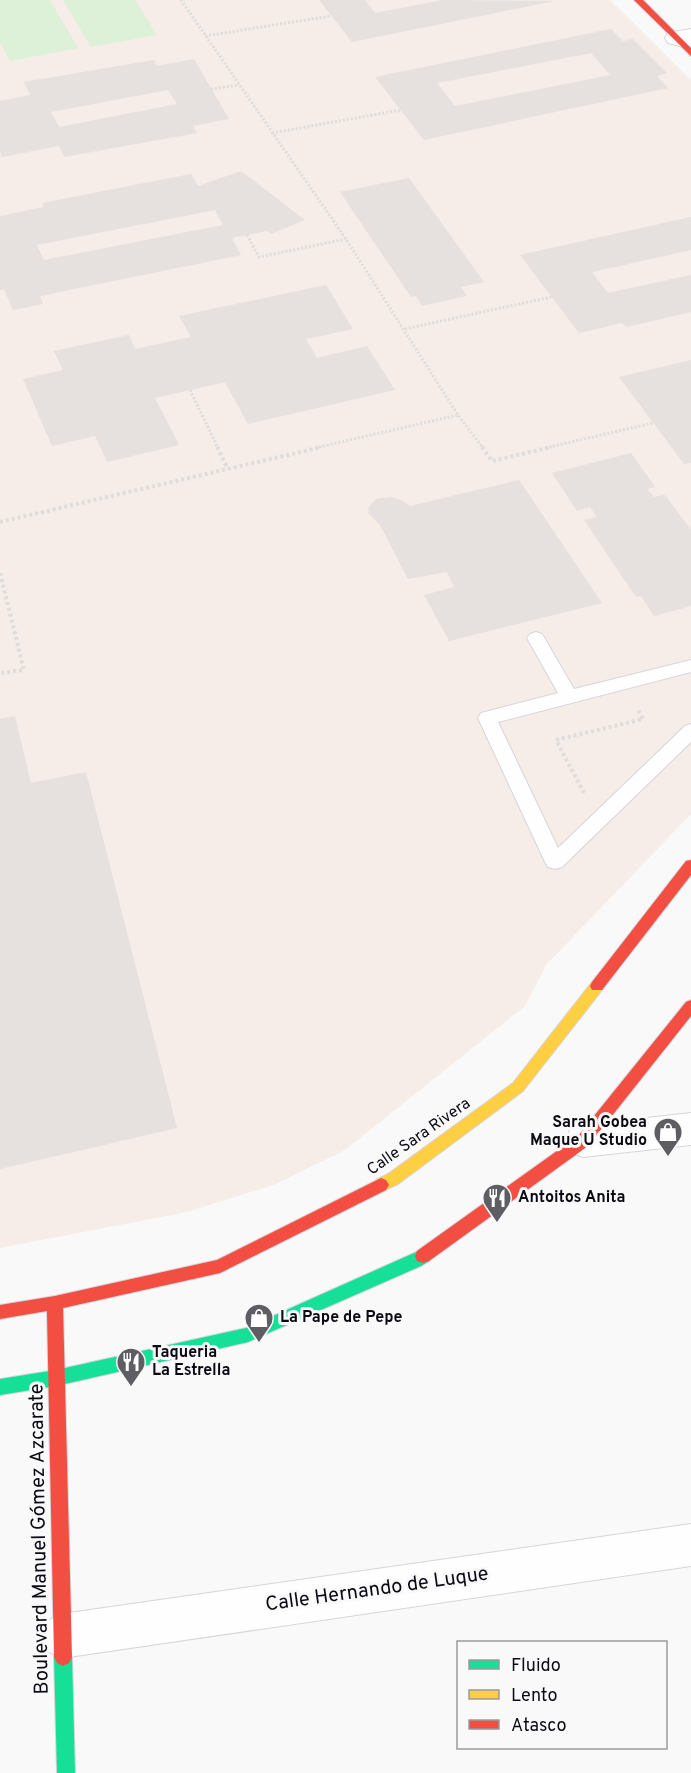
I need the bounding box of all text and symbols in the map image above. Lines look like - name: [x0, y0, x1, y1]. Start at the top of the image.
- street label: Calle Sara Rivera: [363, 1094, 475, 1180]
- place label: Sarah Gobea Maque U Studio: [530, 1113, 647, 1151]
- shop icon: Sarah Gobea Maque U Studio: [652, 1116, 684, 1158]
- restaurant icon: Antoitos Anita: [481, 1182, 513, 1224]
- place label: Antoitos Anita: [518, 1188, 625, 1208]
- shop icon: La Pape de Pepe: [243, 1302, 275, 1344]
- place label: La Pape de Pepe: [280, 1308, 403, 1328]
- place label: Taqueria La Estrella: [152, 1343, 230, 1381]
- restaurant icon: Taqueria La Estrella: [115, 1346, 147, 1388]
- street label: Boulevard Manuel Gómez Azcarate: [24, 1383, 56, 1695]
- street label: Calle Hernando de Luque: [264, 1561, 490, 1619]
- legend: [457, 1641, 667, 1749]
- text: Fluido: [511, 1655, 561, 1678]
- text: Lento: [511, 1685, 557, 1708]
- text: Atasco: [511, 1715, 567, 1738]

